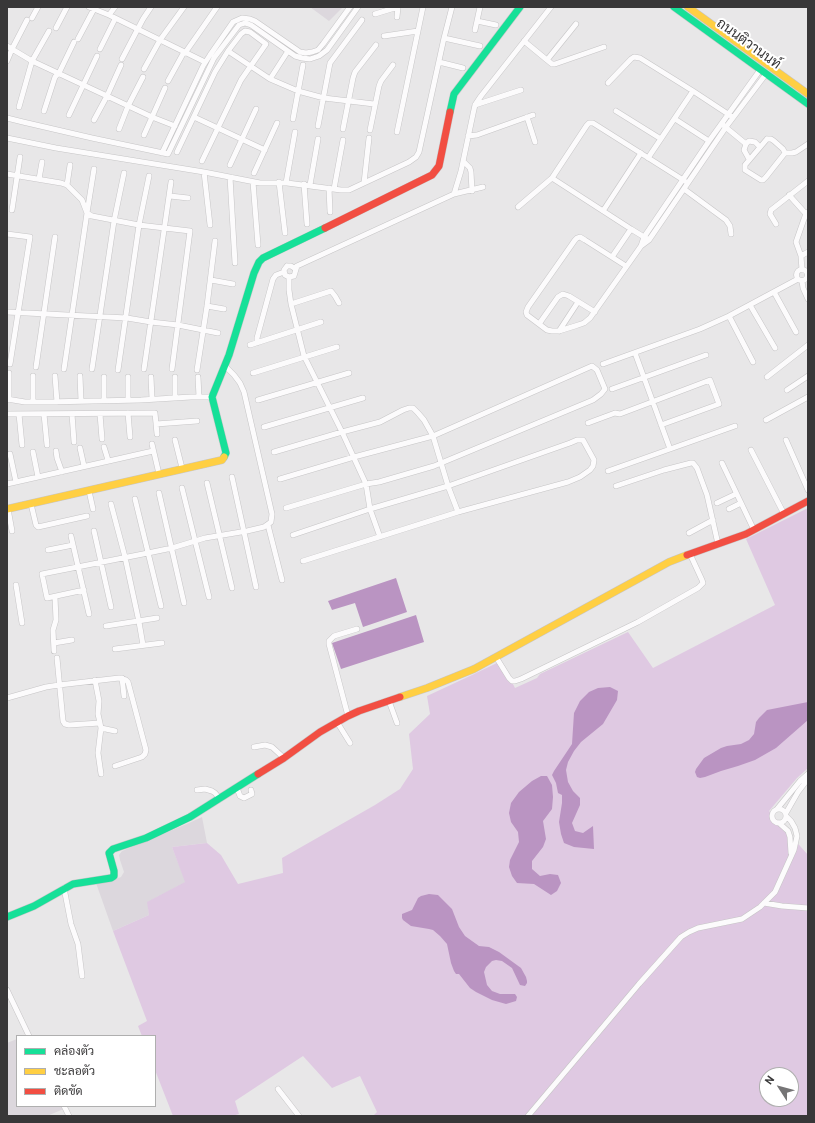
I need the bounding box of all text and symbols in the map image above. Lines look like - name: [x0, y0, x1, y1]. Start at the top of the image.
- street label: ถนนติวานนท์: [713, 16, 783, 74]
- legend: [16, 1035, 156, 1107]
- text: คล่องตัว: [54, 1044, 94, 1060]
- text: ชะลอตัว: [54, 1064, 95, 1080]
- north arrow: [759, 1067, 799, 1107]
- text: N: [762, 1073, 778, 1088]
- text: ติดขัด: [54, 1084, 83, 1100]

